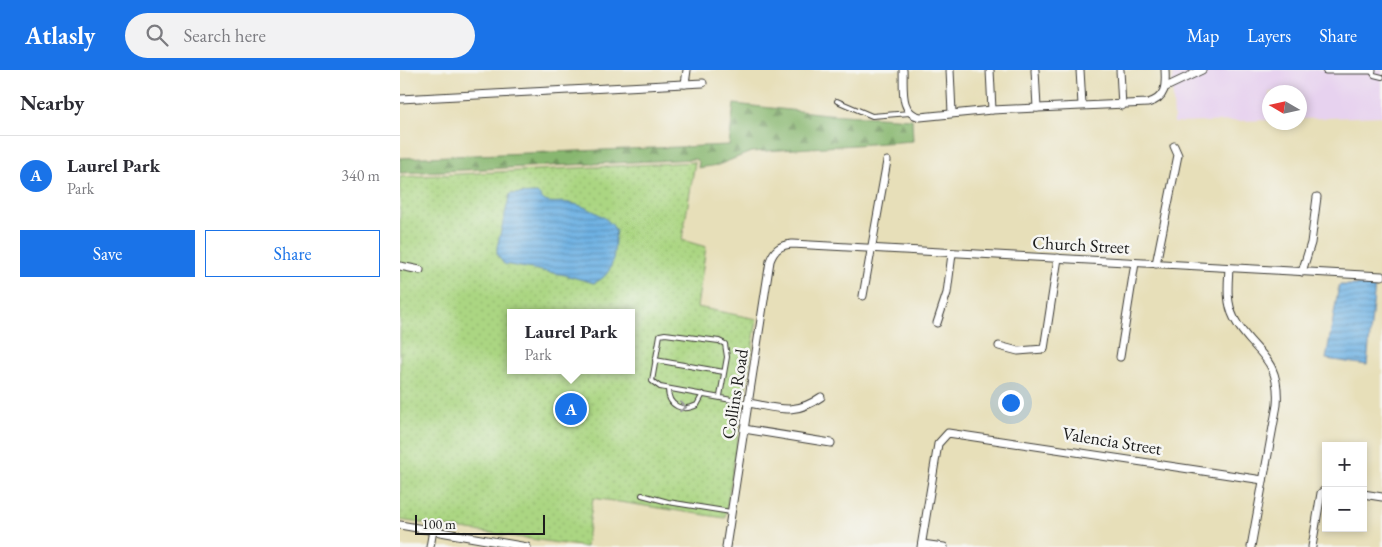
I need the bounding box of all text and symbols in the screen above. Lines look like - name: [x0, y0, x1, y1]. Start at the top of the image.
- search box: [125, 13, 475, 58]
- text: Atlasly: [25, 20, 95, 51]
- icon: search: [143, 21, 171, 49]
- text: Search here: [183, 23, 266, 48]
- text: Map: [1187, 24, 1219, 47]
- text: Layers: [1247, 24, 1291, 47]
- text: Share: [1319, 24, 1357, 47]
- north arrow: [1262, 85, 1307, 130]
- text: Nearby: [20, 89, 84, 116]
- text: Laurel Park: [67, 153, 160, 178]
- text: A: [30, 165, 42, 186]
- text: 340 m: [341, 165, 380, 186]
- text: Park: [67, 178, 94, 199]
- button: Save: [20, 230, 195, 277]
- button: Share: [205, 230, 380, 277]
- street label: Church Street: [1032, 230, 1131, 259]
- popup: [507, 309, 635, 374]
- text: Laurel Park: [524, 319, 618, 344]
- text: Park: [524, 344, 552, 365]
- street label: Collins Road: [716, 346, 753, 441]
- pin: A: [555, 390, 587, 428]
- your location: [998, 390, 1024, 416]
- one-way arrow: [679, 401, 687, 412]
- street label: Valencia Street: [1061, 421, 1164, 460]
- map controls: [1322, 442, 1367, 532]
- button: +: [1322, 442, 1367, 487]
- button: −: [1322, 487, 1367, 532]
- scale bar: [415, 512, 545, 535]
- text: 100 m: [422, 515, 456, 533]

